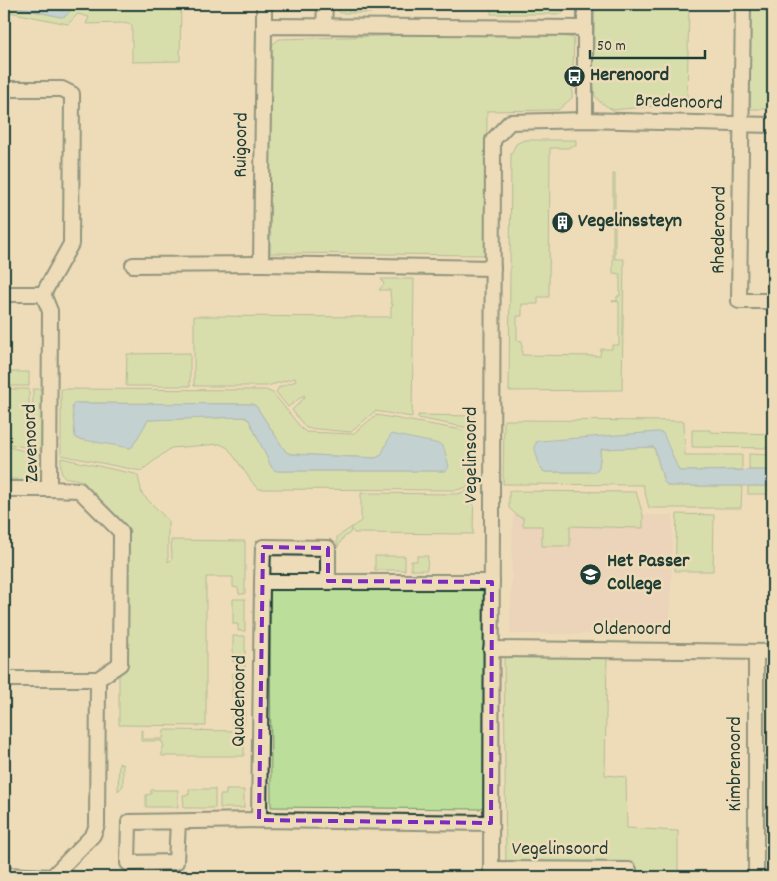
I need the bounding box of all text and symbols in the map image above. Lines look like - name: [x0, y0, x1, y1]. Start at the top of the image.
- scale bar: [590, 28, 704, 60]
- text: 50 m: [597, 36, 626, 58]
- place label: Herenoord: [590, 62, 669, 90]
- bus stop icon: Herenoord: [562, 64, 586, 88]
- street label: Bredenoord: [635, 87, 723, 119]
- street label: Ruigoord: [227, 112, 257, 178]
- street label: Rhederoord: [705, 186, 735, 274]
- place label: Vegelinssteyn: [578, 208, 682, 236]
- building icon: Vegelinssteyn: [550, 210, 574, 234]
- street label: Zevenoord: [17, 403, 47, 483]
- street label: Vegelinsoord: [458, 407, 486, 503]
- place label: Het Passer College: [607, 548, 690, 599]
- school or university icon: Het Passer College: [579, 562, 603, 586]
- street label: Oldenoord: [593, 616, 671, 644]
- street label: Quadenoord: [225, 655, 255, 747]
- street label: Kimbrenoord: [722, 716, 750, 812]
- street label: Vegelinsoord: [512, 836, 608, 864]

